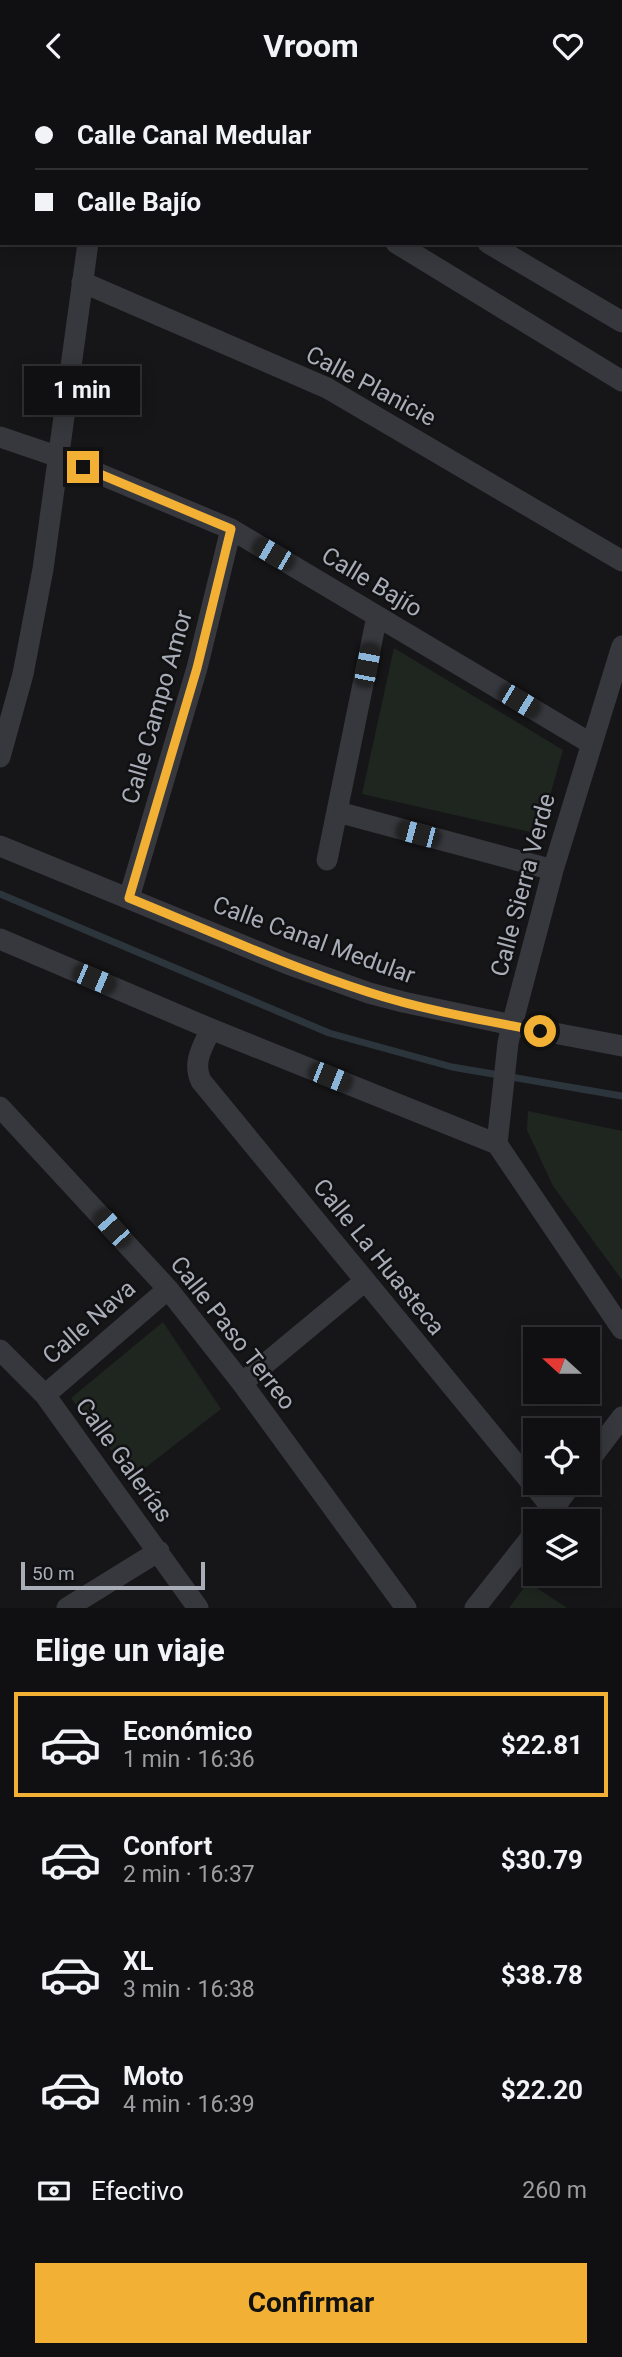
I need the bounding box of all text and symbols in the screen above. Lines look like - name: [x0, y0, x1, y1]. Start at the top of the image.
- icon: back: [35, 27, 73, 65]
- text: Vroom: [263, 27, 359, 65]
- icon: heart: [549, 27, 587, 65]
- text: Calle Canal Medular: [77, 120, 311, 150]
- text: Calle Bajío: [77, 187, 201, 217]
- street label: Calle Planicie: [301, 340, 441, 432]
- callout: 1 min: [25, 365, 141, 415]
- text: 1 min: [53, 377, 111, 404]
- route end: [67, 451, 99, 483]
- car: [250, 534, 297, 574]
- street label: Calle Bajío: [317, 541, 427, 623]
- street label: Calle Campo Amor: [116, 607, 198, 807]
- car: [353, 642, 382, 688]
- car: [496, 681, 543, 721]
- street label: Calle Sierra Verde: [485, 790, 561, 980]
- car: [395, 818, 442, 850]
- street label: Calle Canal Medular: [209, 890, 419, 990]
- car: [71, 961, 118, 997]
- route start: [524, 1015, 556, 1047]
- car: [307, 1059, 354, 1095]
- street label: Calle La Huasteca: [307, 1173, 451, 1341]
- car: [91, 1205, 134, 1251]
- street label: Calle Paso Terreo: [164, 1251, 302, 1415]
- street label: Calle Nava: [37, 1274, 141, 1370]
- north arrow: [523, 1327, 600, 1403]
- map controls: [523, 1327, 600, 1586]
- street label: Calle Galerías: [70, 1393, 178, 1527]
- button: locate: [523, 1418, 600, 1495]
- button: layers: [523, 1509, 600, 1586]
- scale bar: [21, 1559, 205, 1591]
- text: 50 m: [32, 1562, 75, 1585]
- text: Elige un viaje: [35, 1631, 225, 1669]
- icon: car: [39, 1713, 102, 1776]
- text: Económico: [123, 1716, 252, 1746]
- text: $22.81: [501, 1730, 583, 1760]
- text: 1 min · 16:36: [123, 1746, 255, 1773]
- icon: car: [39, 1828, 102, 1891]
- text: Confort: [123, 1831, 212, 1861]
- text: $30.79: [501, 1845, 583, 1875]
- text: 2 min · 16:37: [123, 1861, 255, 1888]
- icon: car: [39, 1943, 102, 2006]
- text: XL: [123, 1946, 154, 1976]
- text: $38.78: [501, 1960, 583, 1990]
- text: 3 min · 16:38: [123, 1976, 255, 2003]
- icon: car: [39, 2058, 102, 2121]
- text: Moto: [123, 2061, 184, 2091]
- text: $22.20: [501, 2075, 583, 2105]
- text: 4 min · 16:39: [123, 2091, 255, 2118]
- icon: cash: [35, 2172, 73, 2210]
- text: Efectivo: [91, 2176, 184, 2206]
- text: 260 m: [522, 2177, 587, 2204]
- button: Confirmar: [35, 2263, 587, 2343]

